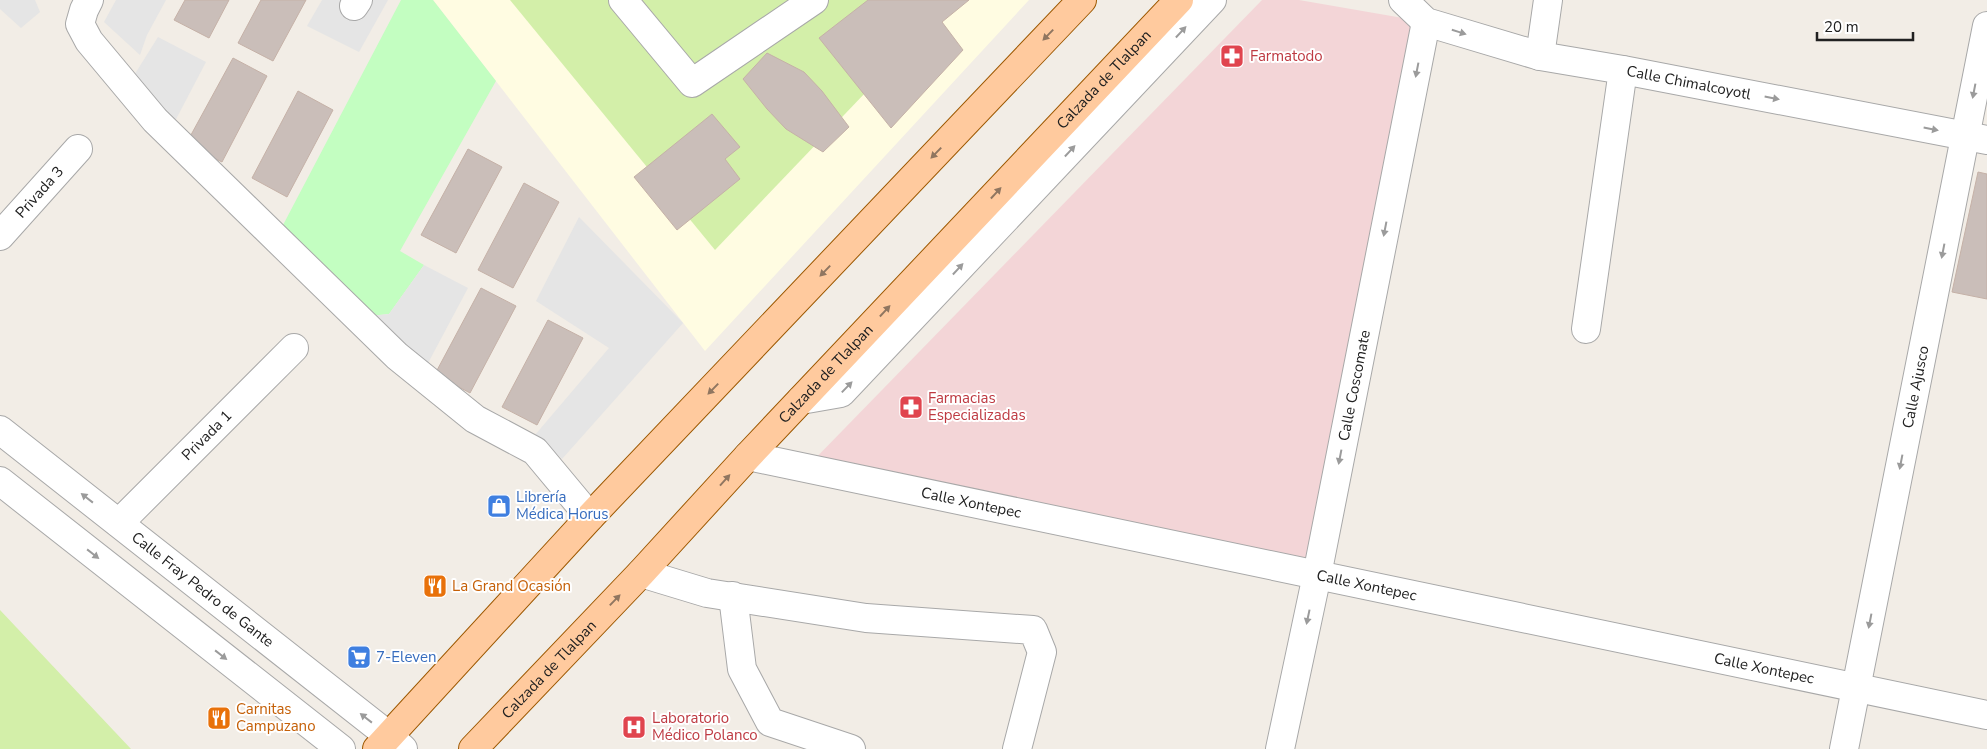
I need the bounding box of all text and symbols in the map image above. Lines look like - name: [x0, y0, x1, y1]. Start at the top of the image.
- scale bar: [1817, 10, 1913, 42]
- text: 20 m: [1824, 17, 1859, 37]
- street label: Calzada de Tlalpan: [1052, 26, 1156, 133]
- one-way arrow: [1175, 27, 1187, 39]
- one-way arrow: [1452, 28, 1467, 36]
- one-way arrow: [1042, 29, 1054, 41]
- pharmacy icon: Farmatodo: [1219, 43, 1245, 69]
- place label: Farmatodo: [1250, 46, 1323, 66]
- street label: Calle Chimalcoyotl: [1625, 61, 1753, 105]
- one-way arrow: [1413, 62, 1421, 78]
- one-way arrow: [1970, 84, 1978, 100]
- one-way arrow: [1764, 95, 1780, 103]
- one-way arrow: [1924, 125, 1939, 133]
- one-way arrow: [1064, 145, 1076, 157]
- one-way arrow: [931, 147, 943, 159]
- street label: Privada 3: [11, 162, 68, 222]
- one-way arrow: [990, 187, 1002, 199]
- one-way arrow: [1381, 222, 1389, 238]
- one-way arrow: [1939, 243, 1947, 258]
- one-way arrow: [952, 263, 964, 275]
- one-way arrow: [819, 265, 831, 277]
- one-way arrow: [879, 306, 891, 318]
- street label: Calzada de Tlalpan: [774, 320, 877, 428]
- street label: Calle Coscomate: [1334, 328, 1375, 443]
- street label: Calle Ajusco: [1898, 344, 1934, 430]
- one-way arrow: [840, 381, 852, 393]
- one-way arrow: [707, 382, 719, 394]
- place label: Farmacias Especializadas: [928, 388, 1026, 425]
- pharmacy icon: Farmacias Especializadas: [898, 394, 924, 420]
- street label: Privada 1: [177, 406, 236, 465]
- one-way arrow: [1336, 450, 1344, 465]
- one-way arrow: [1897, 454, 1905, 470]
- one-way arrow: [719, 475, 731, 487]
- street label: Calle Xontepec: [919, 482, 1023, 523]
- place label: Librería Médica Horus: [516, 487, 608, 524]
- one-way arrow: [80, 493, 94, 503]
- shop icon: Librería Médica Horus: [486, 493, 512, 519]
- street label: Calle Fray Pedro de Gante: [127, 527, 278, 652]
- one-way arrow: [86, 549, 99, 560]
- street label: Calle Xontepec: [1315, 565, 1419, 606]
- restaurant icon: La Grand Ocasión: [422, 573, 448, 599]
- place label: La Grand Ocasión: [452, 576, 571, 596]
- one-way arrow: [609, 594, 621, 606]
- one-way arrow: [1304, 609, 1312, 624]
- one-way arrow: [1866, 614, 1874, 629]
- street label: Calzada de Tlalpan: [497, 616, 601, 723]
- supermarket icon: 7-Eleven: [346, 644, 372, 670]
- place label: 7-Eleven: [376, 647, 436, 667]
- street label: Calle Xontepec: [1712, 648, 1816, 689]
- one-way arrow: [214, 649, 227, 660]
- place label: Carnitas Campuzano: [236, 699, 315, 736]
- restaurant icon: Carnitas Campuzano: [206, 705, 232, 731]
- place label: Laboratorio Médico Polanco: [652, 708, 758, 745]
- one-way arrow: [360, 712, 373, 723]
- hospital icon: Laboratorio Médico Polanco: [621, 714, 647, 740]

